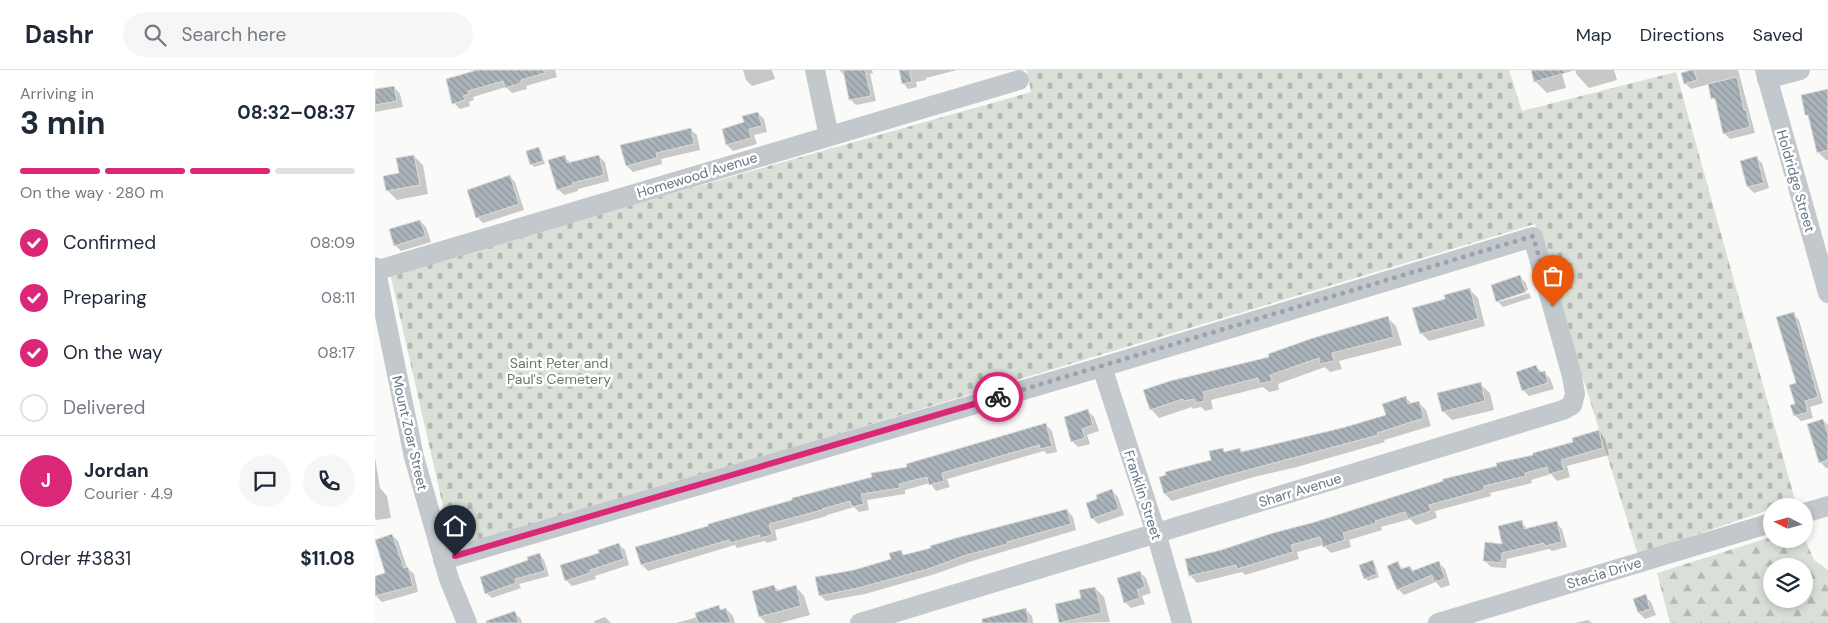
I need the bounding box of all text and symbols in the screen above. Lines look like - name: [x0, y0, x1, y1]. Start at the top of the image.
- search box: [123, 12, 473, 57]
- text: Dashr: [25, 19, 93, 50]
- icon: search: [141, 21, 169, 49]
- text: Search here: [181, 22, 286, 47]
- text: Map: [1576, 23, 1612, 47]
- text: Directions: [1640, 23, 1725, 47]
- text: Saved: [1753, 23, 1803, 47]
- text: Arriving in: [20, 83, 94, 104]
- text: 08:32–08:37: [237, 100, 355, 125]
- text: 3 min: [20, 102, 105, 144]
- street label: Holdridge Street: [1773, 128, 1819, 234]
- street label: Homewood Avenue: [635, 148, 759, 202]
- text: On the way · 280 m: [20, 182, 164, 203]
- icon: check: [20, 229, 48, 257]
- text: Confirmed: [63, 230, 156, 255]
- text: 08:09: [310, 232, 355, 253]
- pin: [1532, 255, 1574, 306]
- icon: bag: [1539, 262, 1567, 290]
- icon: check: [20, 284, 48, 312]
- text: Preparing: [63, 285, 147, 310]
- text: 08:11: [321, 287, 355, 308]
- icon: check: [20, 339, 48, 367]
- text: On the way: [63, 340, 163, 365]
- text: 08:17: [318, 342, 355, 363]
- park label: Saint Peter and Paul's Cemetery: [507, 354, 611, 388]
- courier: [973, 372, 1023, 422]
- street label: Mount Zoar Street: [388, 374, 432, 492]
- icon: bike: [984, 383, 1012, 411]
- text: Delivered: [63, 395, 145, 420]
- street label: Franklin Street: [1120, 448, 1166, 542]
- button: chat: [239, 455, 291, 507]
- button: phone: [303, 455, 355, 507]
- text: Jordan: [84, 458, 149, 483]
- text: J: [41, 468, 51, 493]
- street label: Sharr Avenue: [1257, 469, 1344, 511]
- text: Courier · 4.9: [84, 483, 173, 504]
- north arrow: [1763, 498, 1813, 548]
- map controls: [1763, 498, 1813, 608]
- pin: [434, 505, 476, 556]
- icon: home: [441, 512, 469, 540]
- text: Order #3831: [20, 546, 131, 571]
- text: $11.08: [300, 546, 355, 571]
- street label: Stacia Drive: [1565, 553, 1644, 593]
- button: layers: [1763, 558, 1813, 608]

